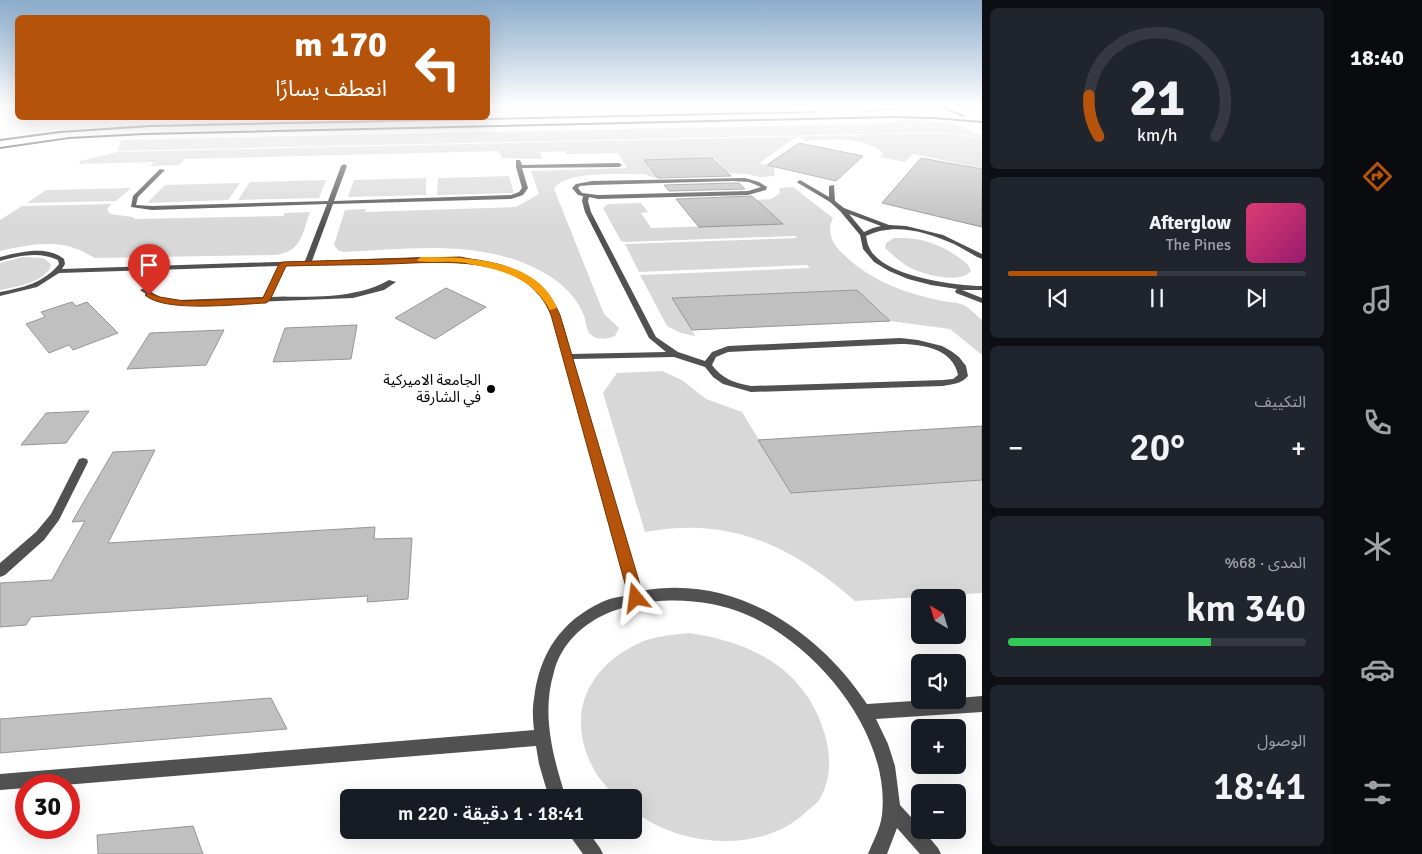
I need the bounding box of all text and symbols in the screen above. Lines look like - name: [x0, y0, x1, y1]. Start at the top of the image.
- text: 170 m: [294, 23, 387, 66]
- icon: left: [405, 35, 470, 100]
- text: 18:40: [1350, 44, 1404, 71]
- text: 21: [1129, 66, 1185, 130]
- text: انعطف يسارًا: [275, 75, 387, 102]
- text: km/h: [1137, 124, 1177, 146]
- icon: directions: [1360, 159, 1395, 194]
- text: Afterglow: [1149, 211, 1231, 235]
- text: The Pines: [1166, 235, 1231, 255]
- pin: [128, 244, 170, 295]
- icon: arrive: [135, 251, 163, 279]
- icon: music: [1360, 282, 1395, 317]
- icon: previous: [1044, 284, 1072, 312]
- icon: pause: [1143, 284, 1171, 312]
- icon: next: [1242, 284, 1270, 312]
- place label: الجامعة الاميركية في الشارقة: [383, 371, 481, 408]
- marker: الجامعة الاميركية في الشارقة: [485, 383, 497, 395]
- text: التكييف: [1254, 392, 1306, 412]
- icon: phone: [1360, 405, 1395, 440]
- text: 20°: [1129, 424, 1185, 471]
- text: −: [1008, 431, 1023, 465]
- text: +: [1291, 431, 1306, 465]
- icon: climate: [1360, 529, 1395, 564]
- text: المدى · 68%: [1224, 553, 1306, 573]
- position arrow: [609, 571, 661, 623]
- text: 340 km: [1186, 585, 1306, 632]
- north arrow: [911, 589, 966, 644]
- map controls: [911, 589, 966, 839]
- icon: car: [1360, 652, 1395, 687]
- button: sound: [911, 654, 966, 709]
- button: +: [911, 719, 966, 774]
- text: الوصول: [1257, 731, 1306, 751]
- text: 18:41: [1213, 763, 1306, 810]
- speed limit sign: 30: [15, 774, 80, 839]
- icon: filters: [1360, 775, 1395, 810]
- button: −: [911, 784, 966, 839]
- text: 18:41 · 1 دقيقة · 220 m: [398, 802, 584, 826]

